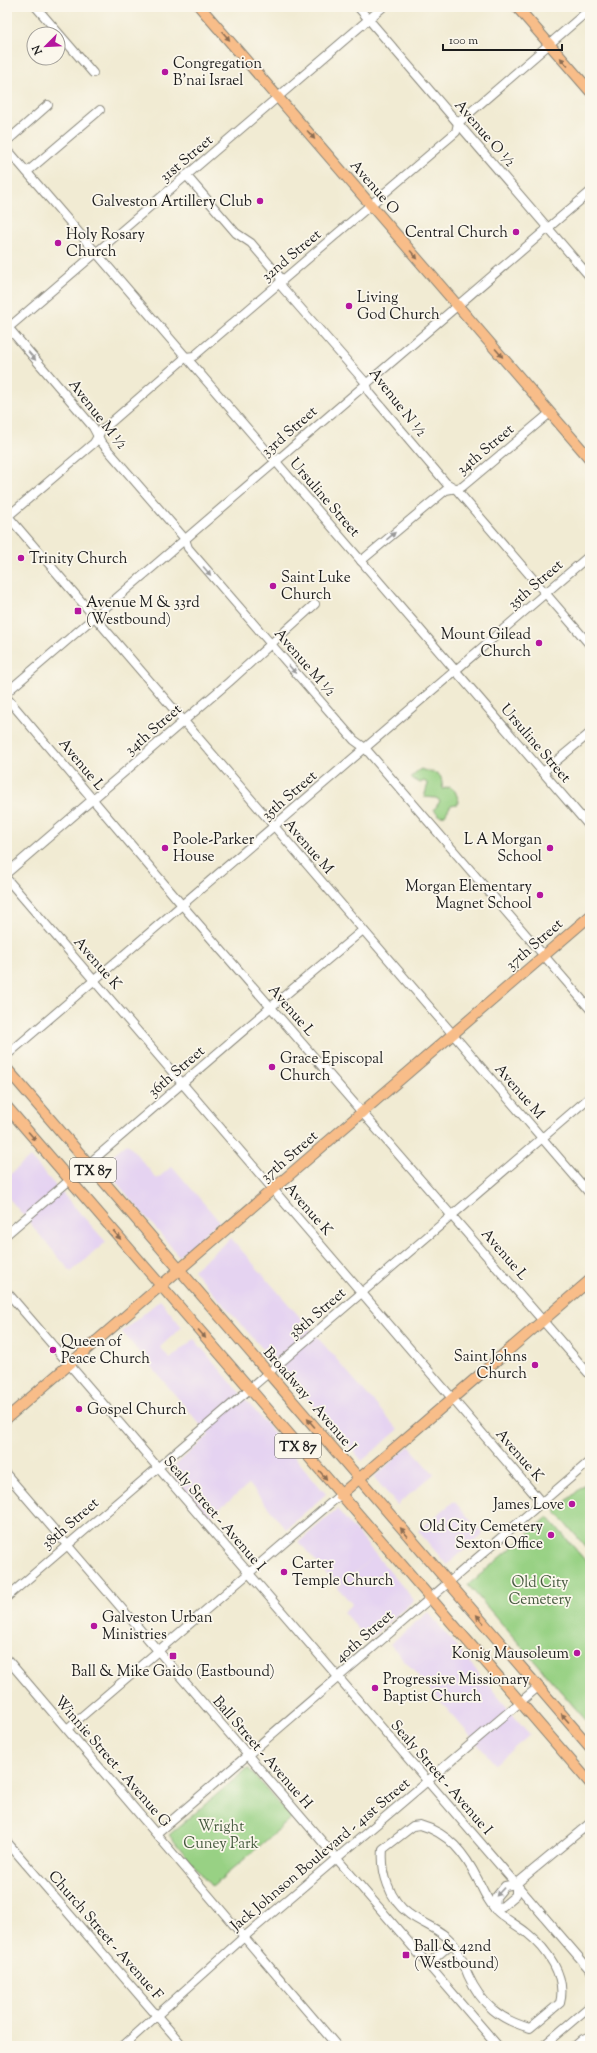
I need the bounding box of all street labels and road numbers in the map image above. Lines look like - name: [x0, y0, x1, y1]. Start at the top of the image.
- street label: Avenue O ½: [449, 96, 519, 172]
- street label: 31st Street: [156, 130, 218, 188]
- street label: Avenue O: [344, 156, 404, 220]
- street label: 32nd Street: [258, 225, 326, 287]
- street label: Avenue N ½: [363, 364, 431, 442]
- street label: Avenue M ½: [63, 375, 131, 455]
- street label: 33rd Street: [257, 402, 323, 462]
- street label: 34th Street: [453, 420, 519, 480]
- street label: Ursuline Street: [284, 454, 364, 542]
- street label: 35th Street: [504, 555, 568, 615]
- street label: Avenue M ½: [268, 624, 340, 702]
- street label: 34th Street: [121, 699, 187, 761]
- street label: Ursuline Street: [495, 700, 575, 788]
- street label: Avenue L: [53, 734, 109, 796]
- street label: 35th Street: [258, 766, 322, 826]
- street label: Avenue M: [278, 815, 338, 879]
- street label: 37th Street: [502, 914, 568, 976]
- street label: Avenue K: [68, 933, 126, 995]
- street label: Avenue L: [262, 981, 319, 1041]
- street label: 36th Street: [144, 1042, 210, 1103]
- street label: Avenue M: [489, 1060, 549, 1124]
- street label: 37th Street: [257, 1126, 323, 1188]
- road number: TX 87: [70, 1158, 116, 1182]
- street label: Avenue K: [279, 1179, 337, 1241]
- street label: Avenue L: [475, 1225, 532, 1285]
- street label: 38th Street: [285, 1283, 351, 1345]
- street label: Broadway - Avenue J: [257, 1343, 361, 1457]
- street label: Avenue K: [490, 1425, 548, 1487]
- road number: TX 87: [275, 1434, 321, 1458]
- street label: Sealy Street - Avenue I: [158, 1452, 270, 1576]
- street label: 38th Street: [38, 1493, 104, 1555]
- street label: 40th Street: [331, 1606, 399, 1668]
- street label: Winnie Street - Avenue G: [49, 1692, 175, 1832]
- street label: Ball Street - Avenue H: [207, 1692, 317, 1814]
- street label: Sealy Street - Avenue I: [385, 1716, 497, 1840]
- street label: Jack Johnson Boulevard - 41st Street: [226, 1774, 415, 1937]
- street label: Church Street - Avenue F: [43, 1867, 168, 2006]

